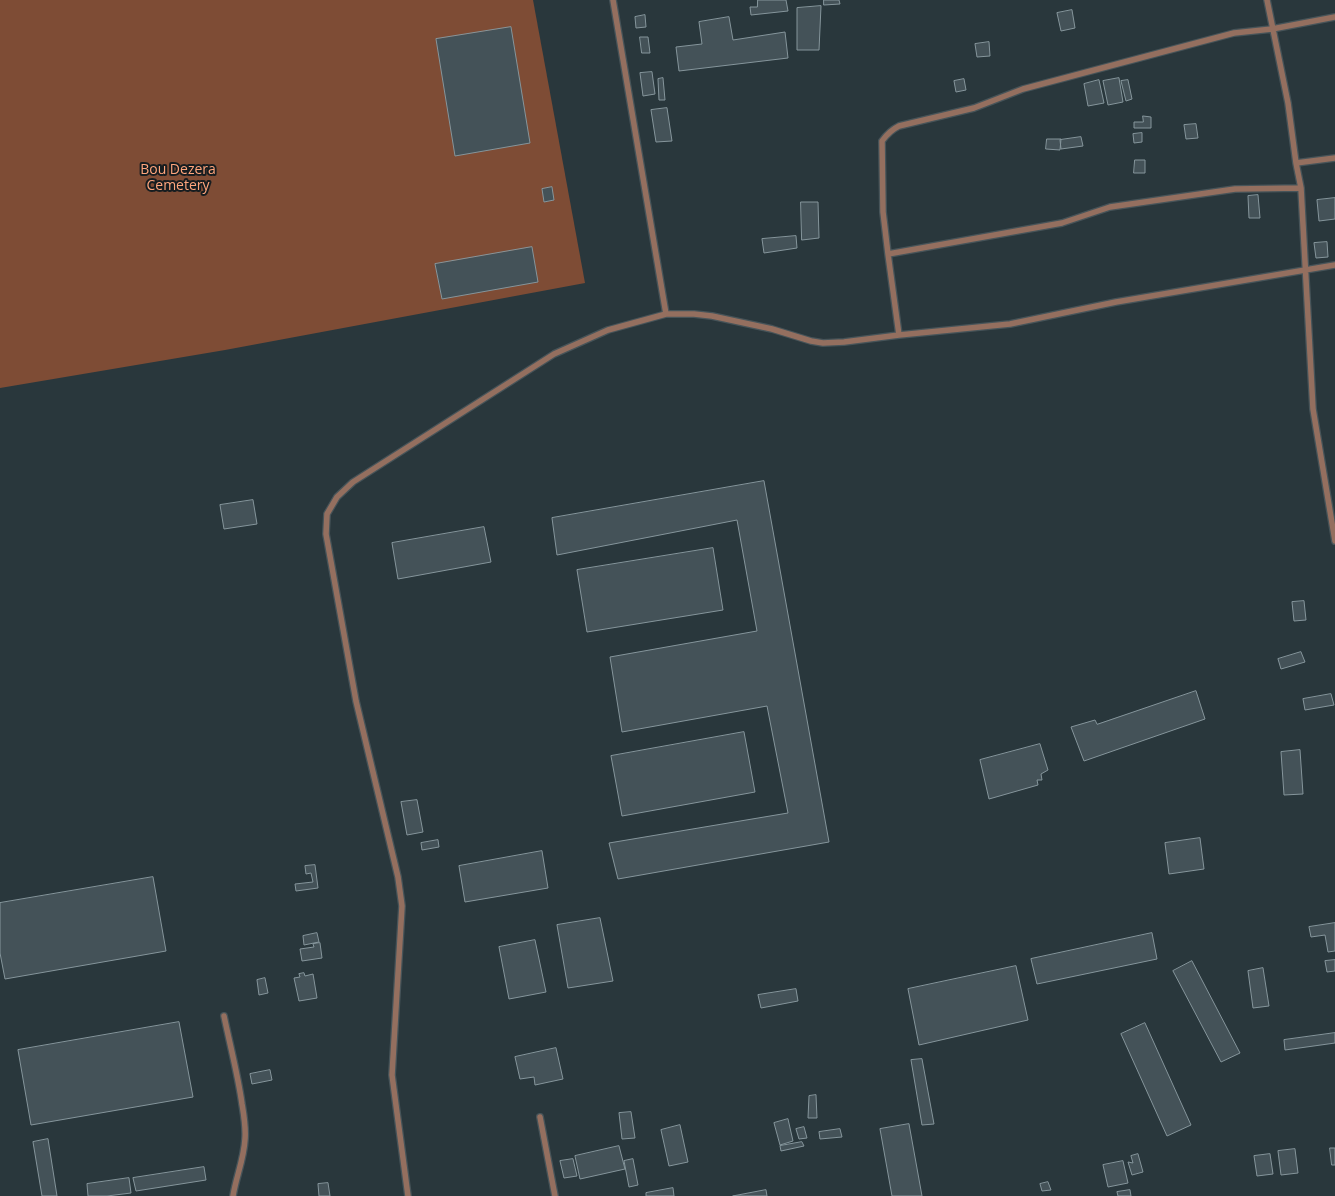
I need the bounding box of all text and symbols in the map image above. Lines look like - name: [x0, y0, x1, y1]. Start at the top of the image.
- park label: Bou Dezera Cemetery: [140, 162, 216, 194]

